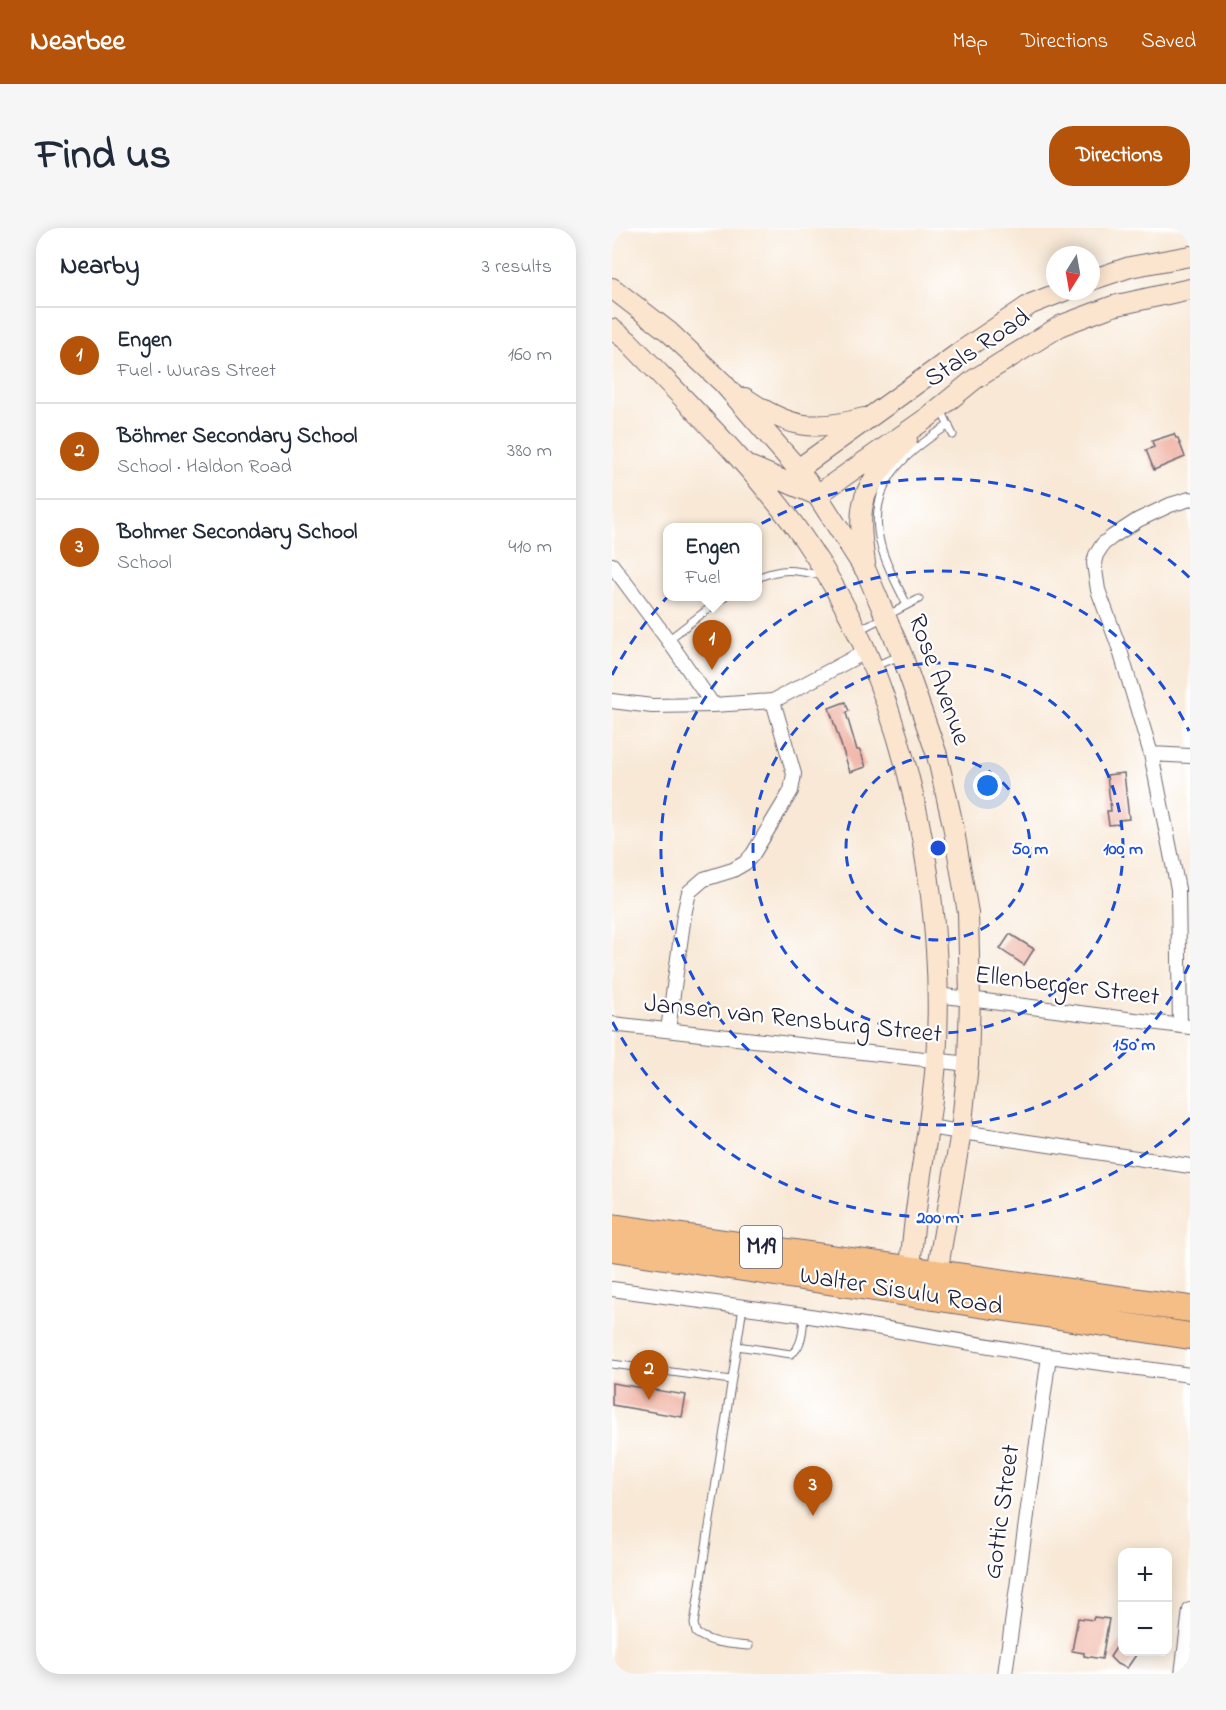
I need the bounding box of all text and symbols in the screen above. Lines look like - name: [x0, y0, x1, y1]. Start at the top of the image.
- text: Nearbee: [30, 22, 125, 63]
- text: Map: [952, 27, 988, 57]
- text: Directions: [1021, 27, 1108, 57]
- text: Saved: [1141, 27, 1196, 57]
- text: Find us: [36, 126, 171, 187]
- button: Directions: [1049, 126, 1190, 186]
- north arrow: [1046, 246, 1100, 300]
- text: Nearby: [60, 248, 139, 286]
- text: 3 results: [482, 253, 552, 282]
- street label: Stals Road: [918, 299, 1039, 398]
- text: Engen: [117, 325, 172, 357]
- text: 1: [76, 341, 83, 370]
- text: 160 m: [508, 341, 552, 370]
- text: Fuel · Wuras Street: [117, 357, 276, 386]
- text: Böhmer Secondary School: [117, 421, 357, 453]
- text: 2: [75, 437, 84, 466]
- text: 380 m: [507, 437, 552, 466]
- text: School · Haldon Road: [117, 453, 292, 482]
- text: Bohmer Secondary School: [117, 517, 357, 549]
- popup: [663, 523, 762, 601]
- text: Engen: [685, 532, 740, 564]
- text: 3: [75, 533, 84, 562]
- text: 410 m: [508, 533, 552, 562]
- text: School: [117, 549, 172, 578]
- text: Fuel: [685, 564, 720, 593]
- street label: Rose Avenue: [897, 609, 979, 751]
- pin: 1: [692, 620, 732, 670]
- your location: [973, 771, 1002, 800]
- text: 50 m: [1012, 837, 1048, 863]
- text: 100 m: [1103, 837, 1143, 863]
- centre of rings: [928, 838, 948, 858]
- street label: Ellenberger Street: [972, 957, 1162, 1017]
- street label: Jansen van Rensburg Street: [642, 985, 944, 1055]
- text: 150 m: [1113, 1033, 1155, 1059]
- text: 200 m: [916, 1206, 960, 1232]
- road number: M19: [740, 1226, 782, 1268]
- street label: Walter Sisulu Road: [797, 1257, 1006, 1327]
- pin: 2: [630, 1350, 669, 1400]
- street label: Gottic Street: [975, 1442, 1031, 1582]
- pin: 3: [794, 1466, 832, 1516]
- map controls: [1118, 1548, 1172, 1656]
- button: +: [1118, 1548, 1172, 1602]
- button: −: [1118, 1602, 1172, 1656]

